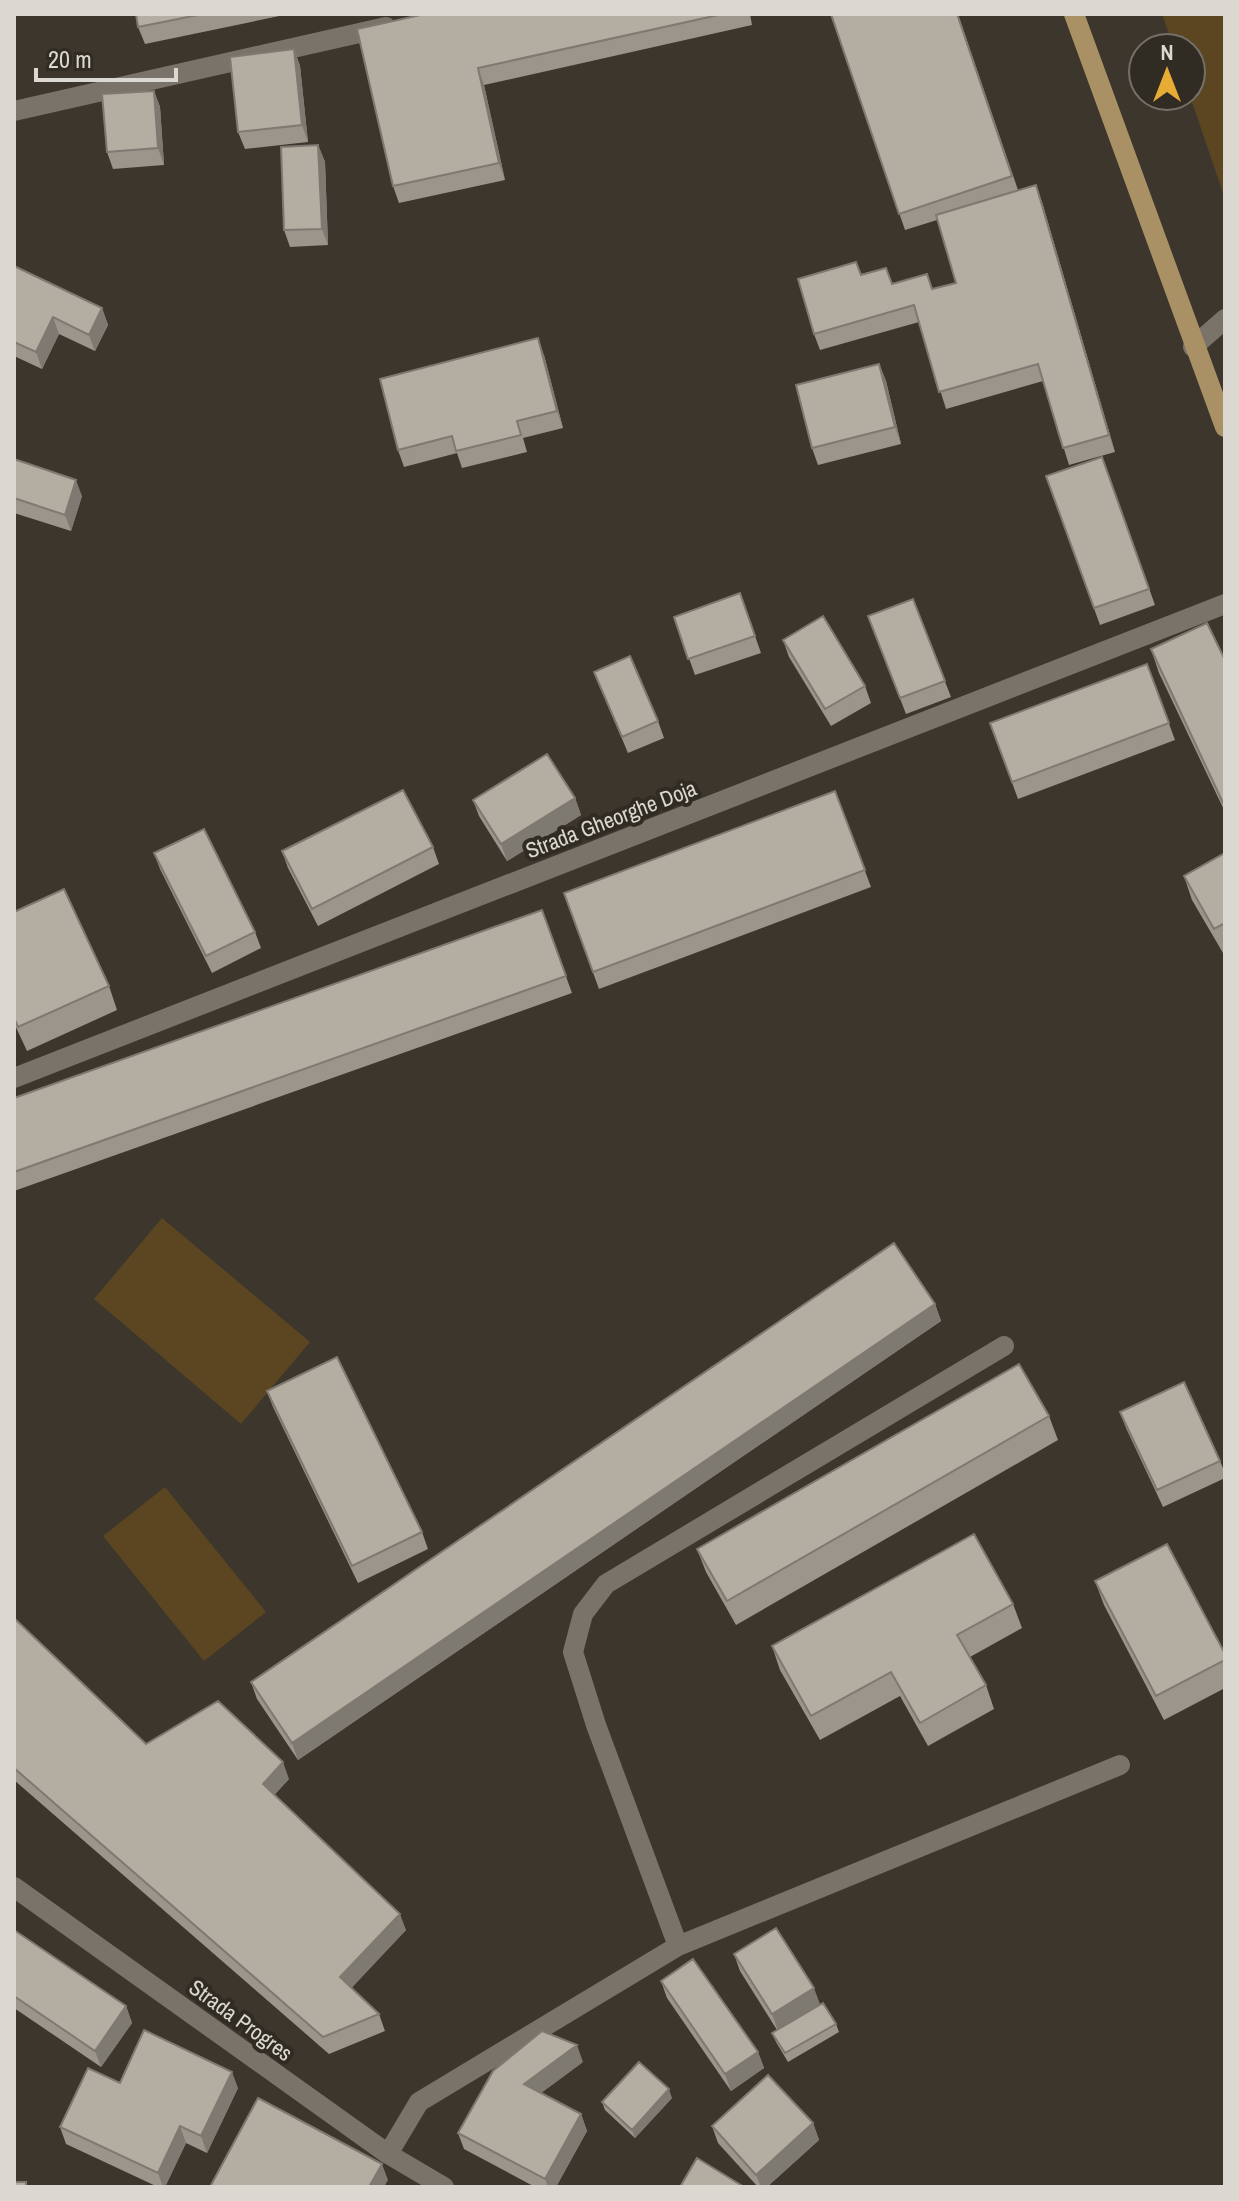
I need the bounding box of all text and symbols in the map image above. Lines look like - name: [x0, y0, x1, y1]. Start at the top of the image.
- scale bar: [36, 32, 176, 82]
- north arrow: [1127, 32, 1207, 112]
- text: N: [1160, 37, 1174, 67]
- text: 20 m: [48, 43, 92, 75]
- street label: Strada Gheorghe Doja: [521, 773, 701, 865]
- street label: Strada Progres: [183, 1972, 299, 2068]

